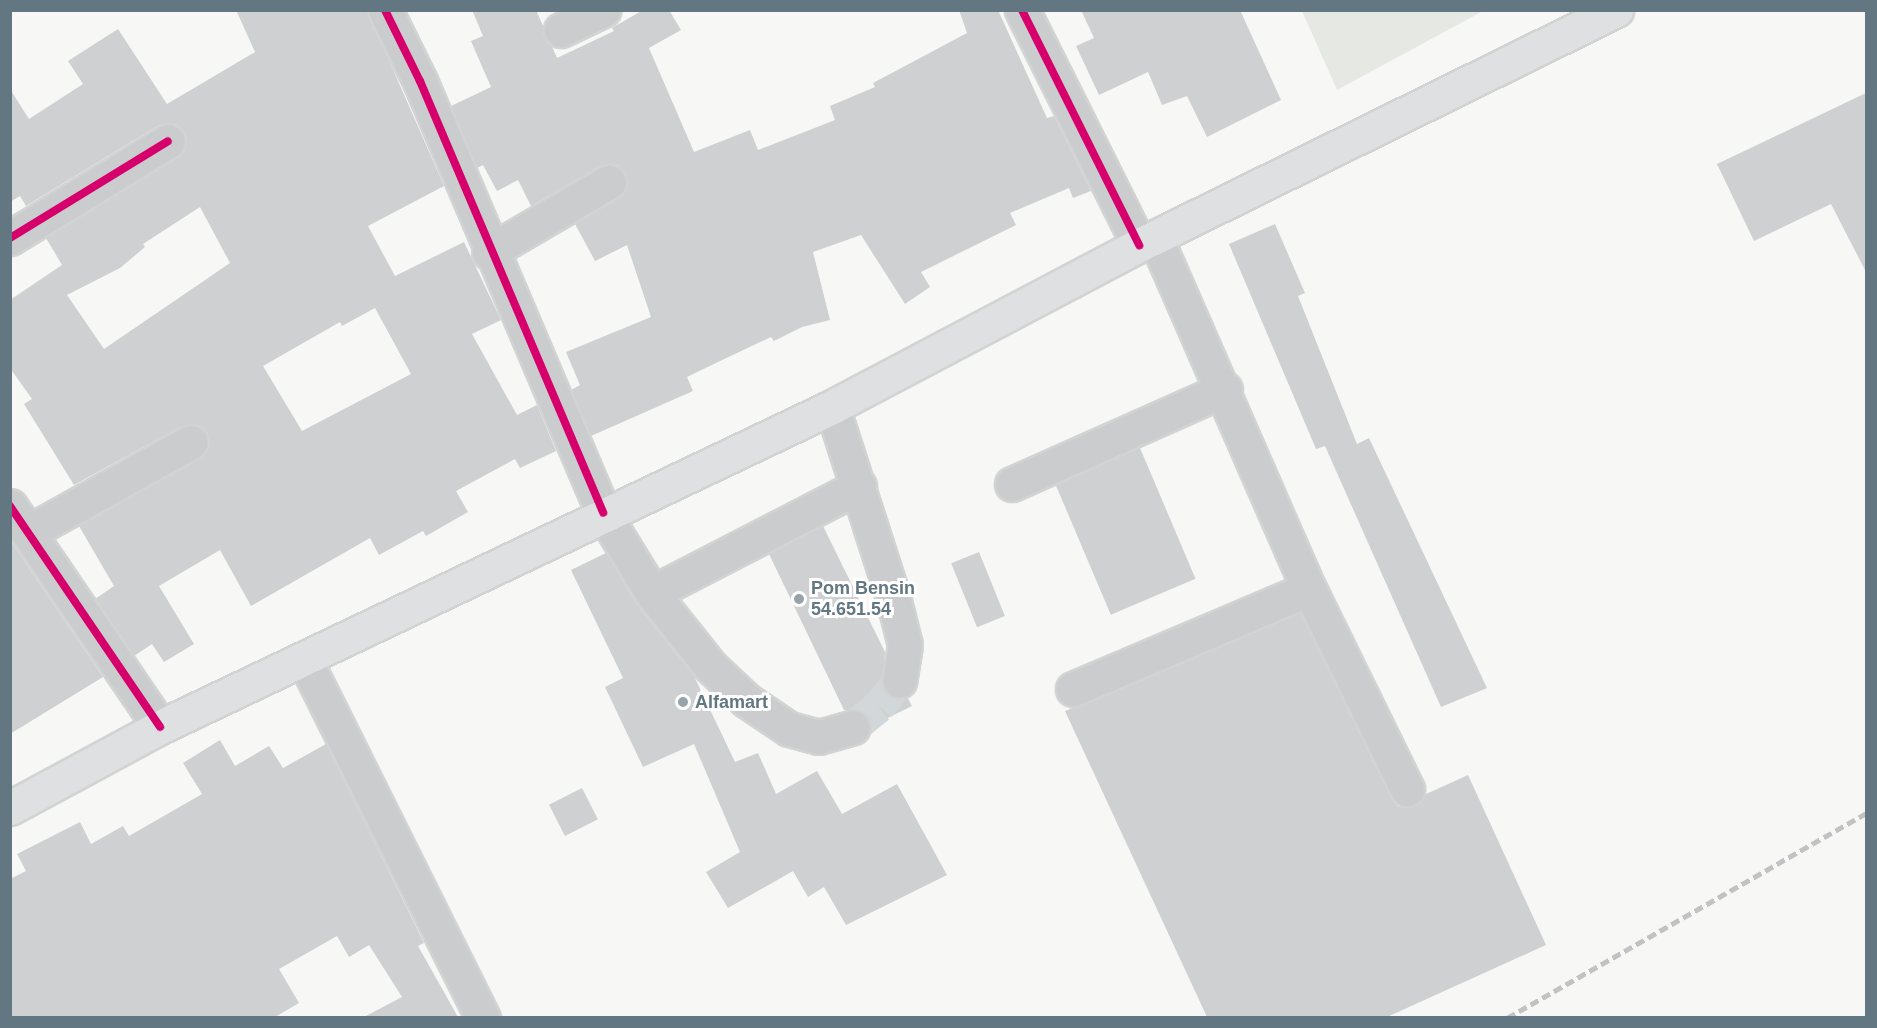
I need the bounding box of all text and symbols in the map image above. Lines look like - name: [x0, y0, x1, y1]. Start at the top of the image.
- place label: Pom Bensin 54.651.54: [811, 578, 915, 620]
- marker: Pom Bensin 54.651.54: [792, 592, 806, 606]
- place label: Alfamart: [695, 691, 768, 713]
- marker: Alfamart: [676, 695, 690, 709]

